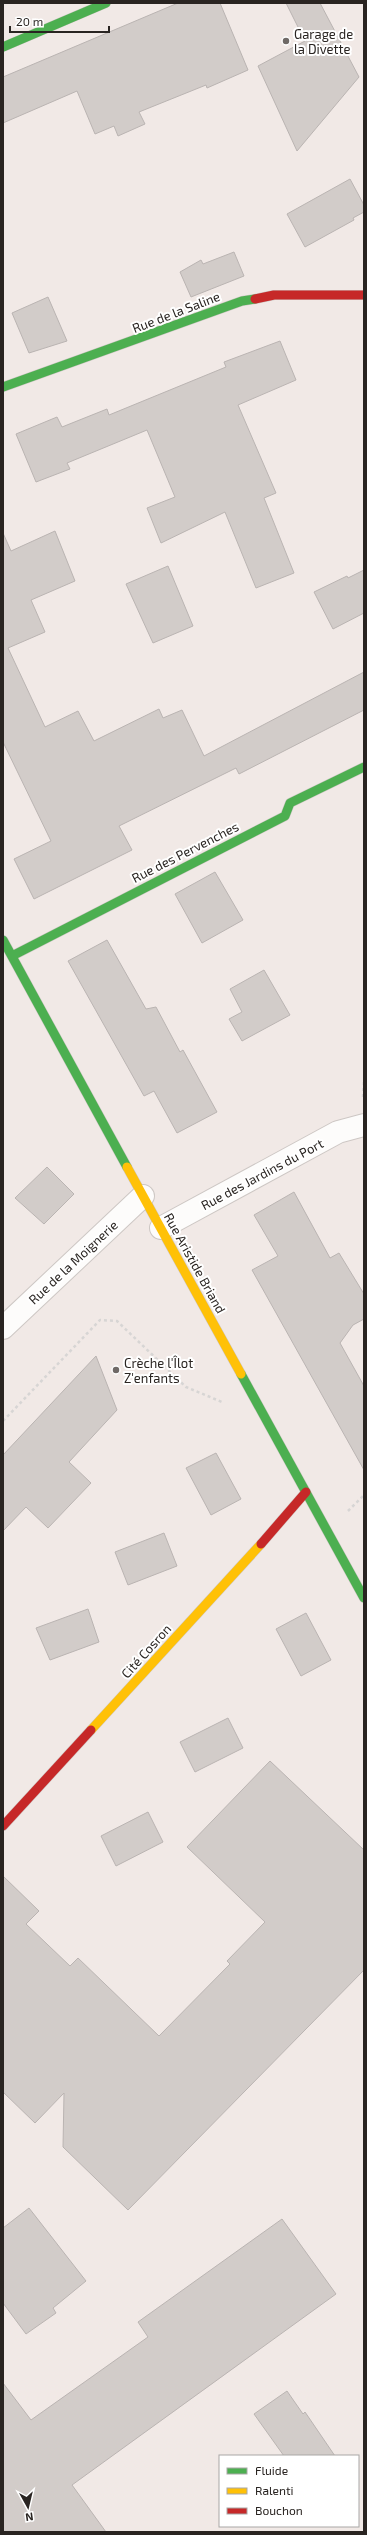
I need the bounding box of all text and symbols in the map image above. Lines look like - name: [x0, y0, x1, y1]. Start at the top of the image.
- scale bar: [10, 8, 109, 34]
- text: 20 m: [16, 14, 43, 28]
- place label: Garage de la Divette: [294, 26, 353, 57]
- marker: Garage de la Divette: [281, 36, 291, 46]
- street label: Rue de la Saline: [130, 288, 222, 336]
- street label: Rue des Pervenches: [129, 818, 241, 886]
- street label: Rue des Jardins du Port: [198, 1135, 326, 1213]
- street label: Rue Aristide Briand: [161, 1210, 229, 1316]
- street label: Rue de la Moignerie: [25, 1217, 121, 1307]
- place label: Crèche l'Îlot Z'enfants: [124, 1355, 193, 1386]
- marker: Crèche l'Îlot Z'enfants: [111, 1365, 121, 1375]
- street label: Cité Cosron: [118, 1621, 174, 1681]
- legend: [219, 2455, 359, 2527]
- text: Fluide: [255, 2463, 288, 2477]
- text: Ralenti: [255, 2483, 294, 2497]
- north arrow: [8, 2487, 48, 2527]
- text: Bouchon: [255, 2503, 303, 2517]
- text: N: [25, 2510, 34, 2524]

